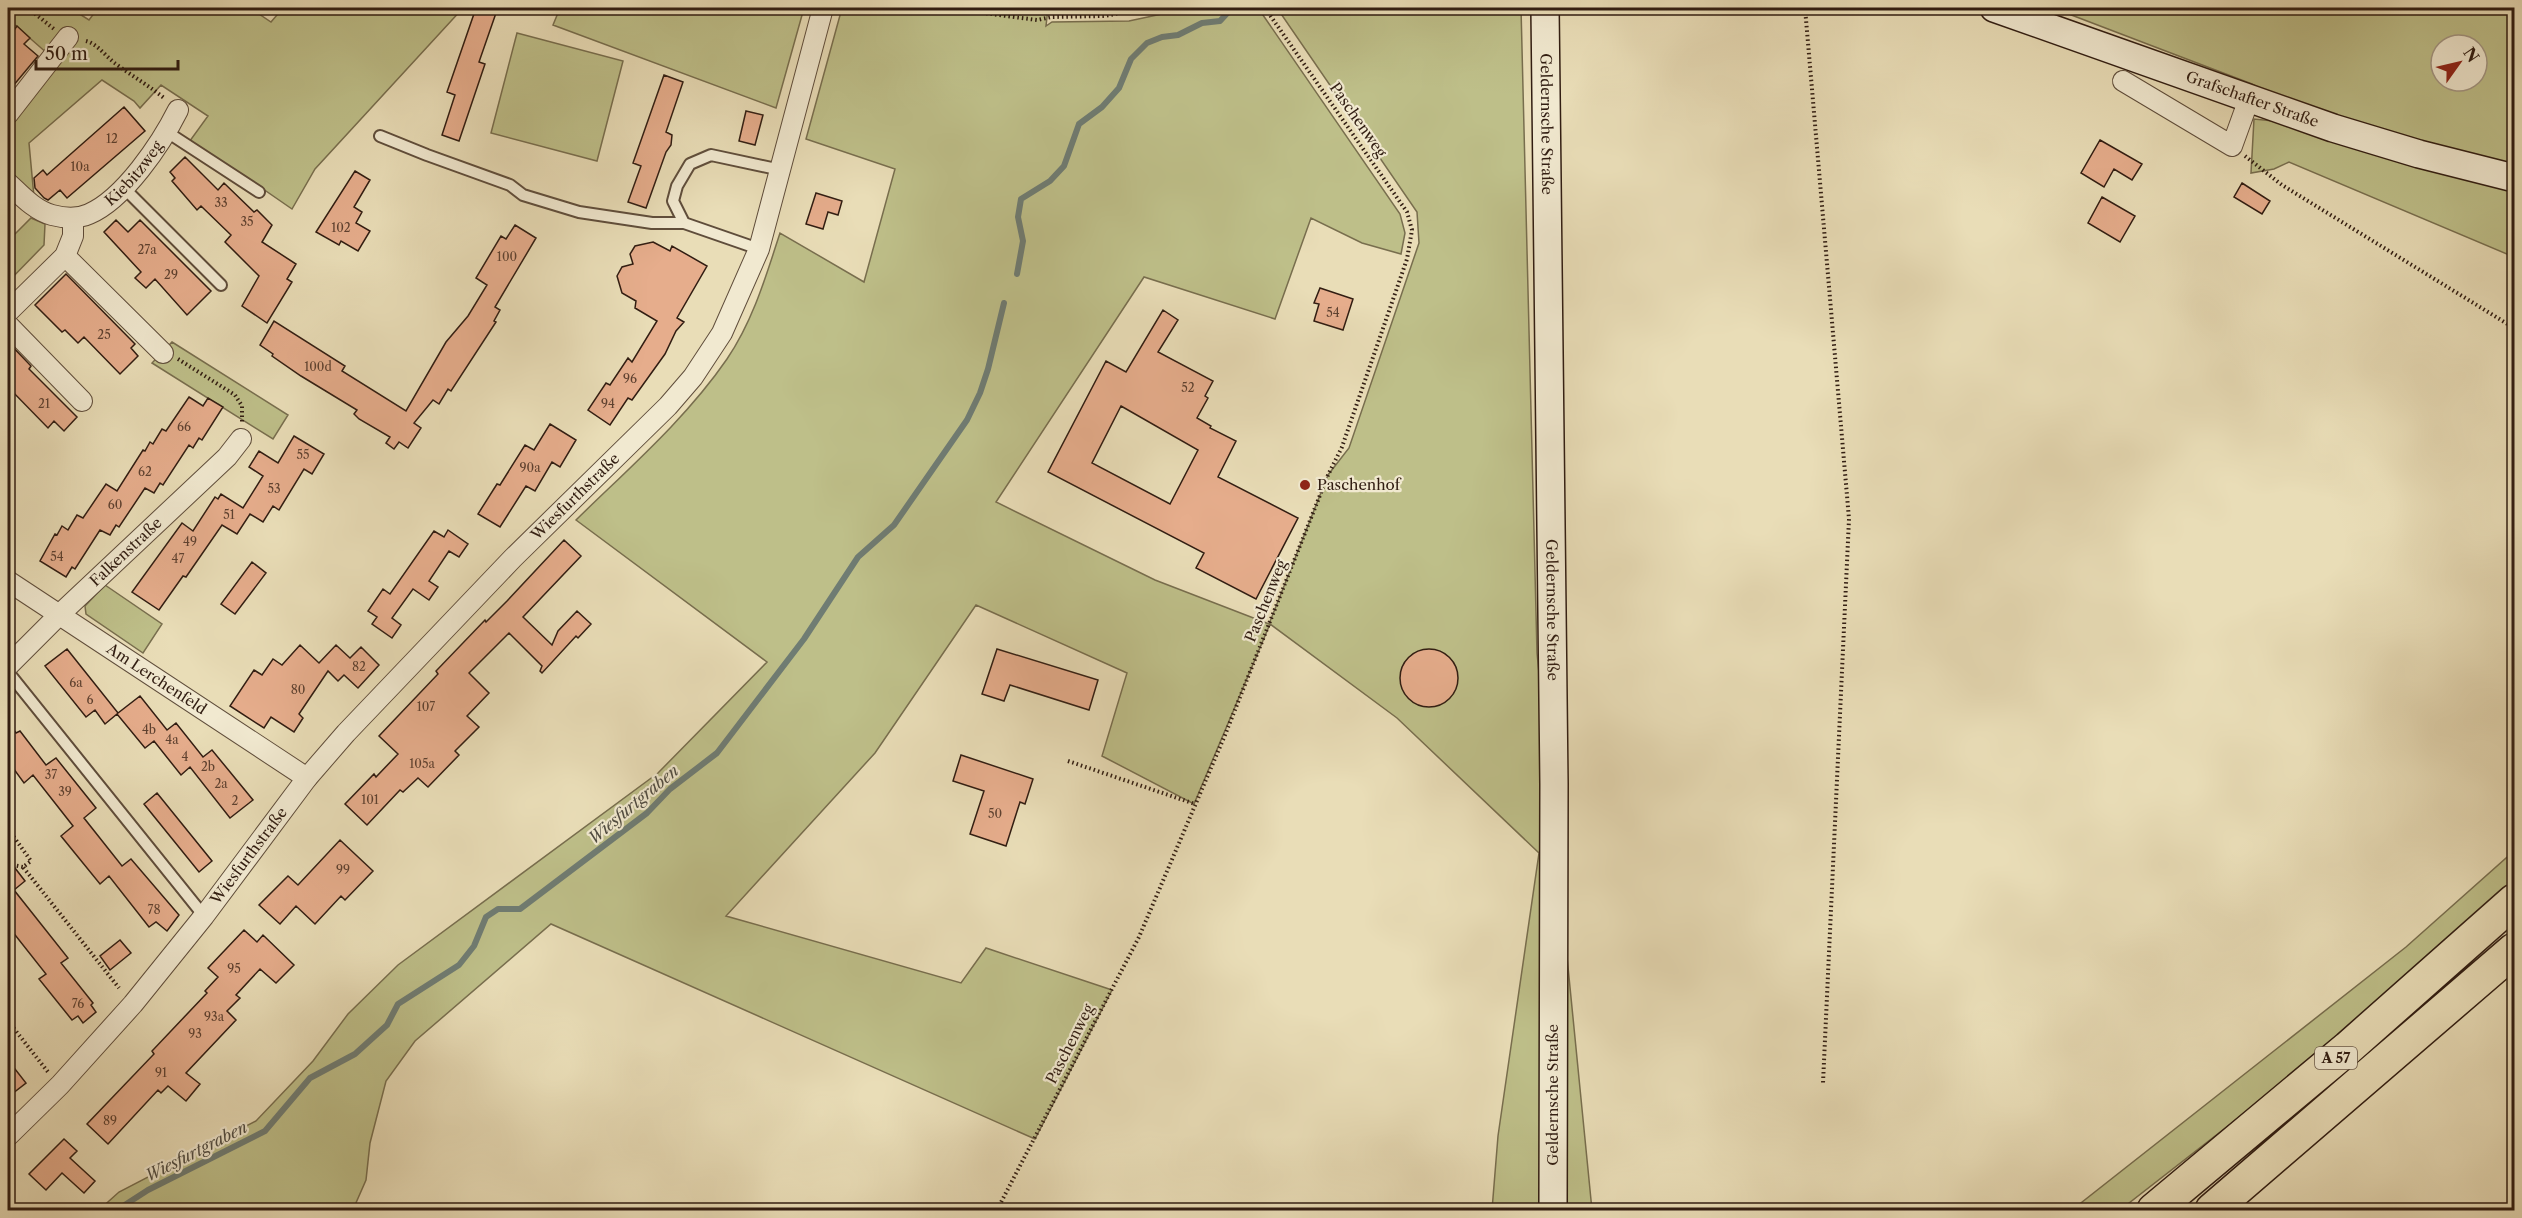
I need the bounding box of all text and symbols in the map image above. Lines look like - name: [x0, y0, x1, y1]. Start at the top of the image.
- scale bar: [36, 33, 178, 71]
- north arrow: [2429, 33, 2489, 93]
- text: 50 m: [45, 43, 88, 65]
- text: N: [2459, 43, 2484, 66]
- street label: Geldernsche Straße: [1537, 53, 1557, 195]
- street label: Grafschafter Straße: [2184, 67, 2321, 131]
- street label: Paschenweg: [1326, 79, 1391, 161]
- house number: 12: [106, 131, 118, 146]
- street label: Kiebitzweg: [101, 137, 167, 210]
- house number: 10a: [71, 159, 90, 174]
- house number: 33: [214, 195, 228, 210]
- house number: 35: [240, 214, 254, 229]
- house number: 102: [331, 220, 351, 235]
- house number: 27a: [137, 242, 157, 257]
- house number: 100: [497, 249, 517, 264]
- house number: 29: [164, 267, 178, 282]
- house number: 54: [1326, 305, 1340, 320]
- house number: 25: [97, 327, 111, 342]
- house number: 100d: [304, 359, 332, 374]
- house number: 96: [623, 371, 637, 386]
- house number: 52: [1181, 380, 1195, 395]
- house number: 21: [38, 396, 50, 411]
- house number: 94: [601, 396, 615, 411]
- house number: 66: [177, 419, 191, 434]
- house number: 55: [296, 447, 310, 462]
- street label: Wiesfurthstraße: [526, 449, 623, 545]
- house number: 90a: [520, 460, 541, 475]
- house number: 62: [138, 464, 152, 479]
- place label: Paschenhof: [1317, 475, 1402, 494]
- marker: Paschenhof: [1298, 478, 1312, 492]
- house number: 53: [267, 481, 281, 496]
- house number: 60: [108, 497, 122, 512]
- house number: 51: [223, 507, 235, 522]
- street label: Falkenstraße: [85, 513, 166, 590]
- house number: 49: [183, 534, 197, 549]
- street label: Geldernsche Straße: [1542, 539, 1563, 681]
- house number: 54: [50, 549, 64, 564]
- house number: 47: [172, 551, 185, 566]
- street label: Paschenweg: [1240, 557, 1291, 645]
- street label: Am Lerchenfeld: [103, 638, 210, 718]
- house number: 82: [352, 659, 366, 674]
- house number: 6a: [69, 675, 83, 690]
- house number: 80: [291, 682, 305, 697]
- house number: 6: [86, 692, 94, 707]
- house number: 107: [417, 699, 435, 714]
- house number: 4b: [142, 722, 156, 737]
- house number: 4a: [165, 732, 179, 747]
- house number: 4: [182, 749, 189, 764]
- house number: 105a: [409, 756, 435, 771]
- house number: 2b: [201, 759, 215, 774]
- water label: Wiesfurtgraben: [584, 760, 682, 848]
- house number: 37: [45, 767, 57, 782]
- house number: 2a: [214, 776, 228, 791]
- house number: 39: [58, 784, 72, 799]
- house number: 101: [361, 792, 379, 807]
- house number: 2: [232, 793, 239, 808]
- street label: Wiesfurthstraße: [205, 803, 291, 909]
- house number: 50: [988, 806, 1002, 821]
- house number: 99: [336, 862, 350, 877]
- house number: 78: [147, 902, 161, 917]
- house number: 95: [227, 961, 241, 976]
- house number: 76: [72, 996, 84, 1011]
- street label: Paschenweg: [1041, 1001, 1098, 1087]
- house number: 93a: [204, 1009, 225, 1024]
- street label: Geldernsche Straße: [1543, 1024, 1562, 1166]
- house number: 93: [188, 1026, 202, 1041]
- road number: A 57: [2315, 1047, 2357, 1069]
- house number: 91: [155, 1065, 167, 1080]
- house number: 89: [103, 1113, 117, 1128]
- water label: Wiesfurtgraben: [142, 1117, 250, 1185]

